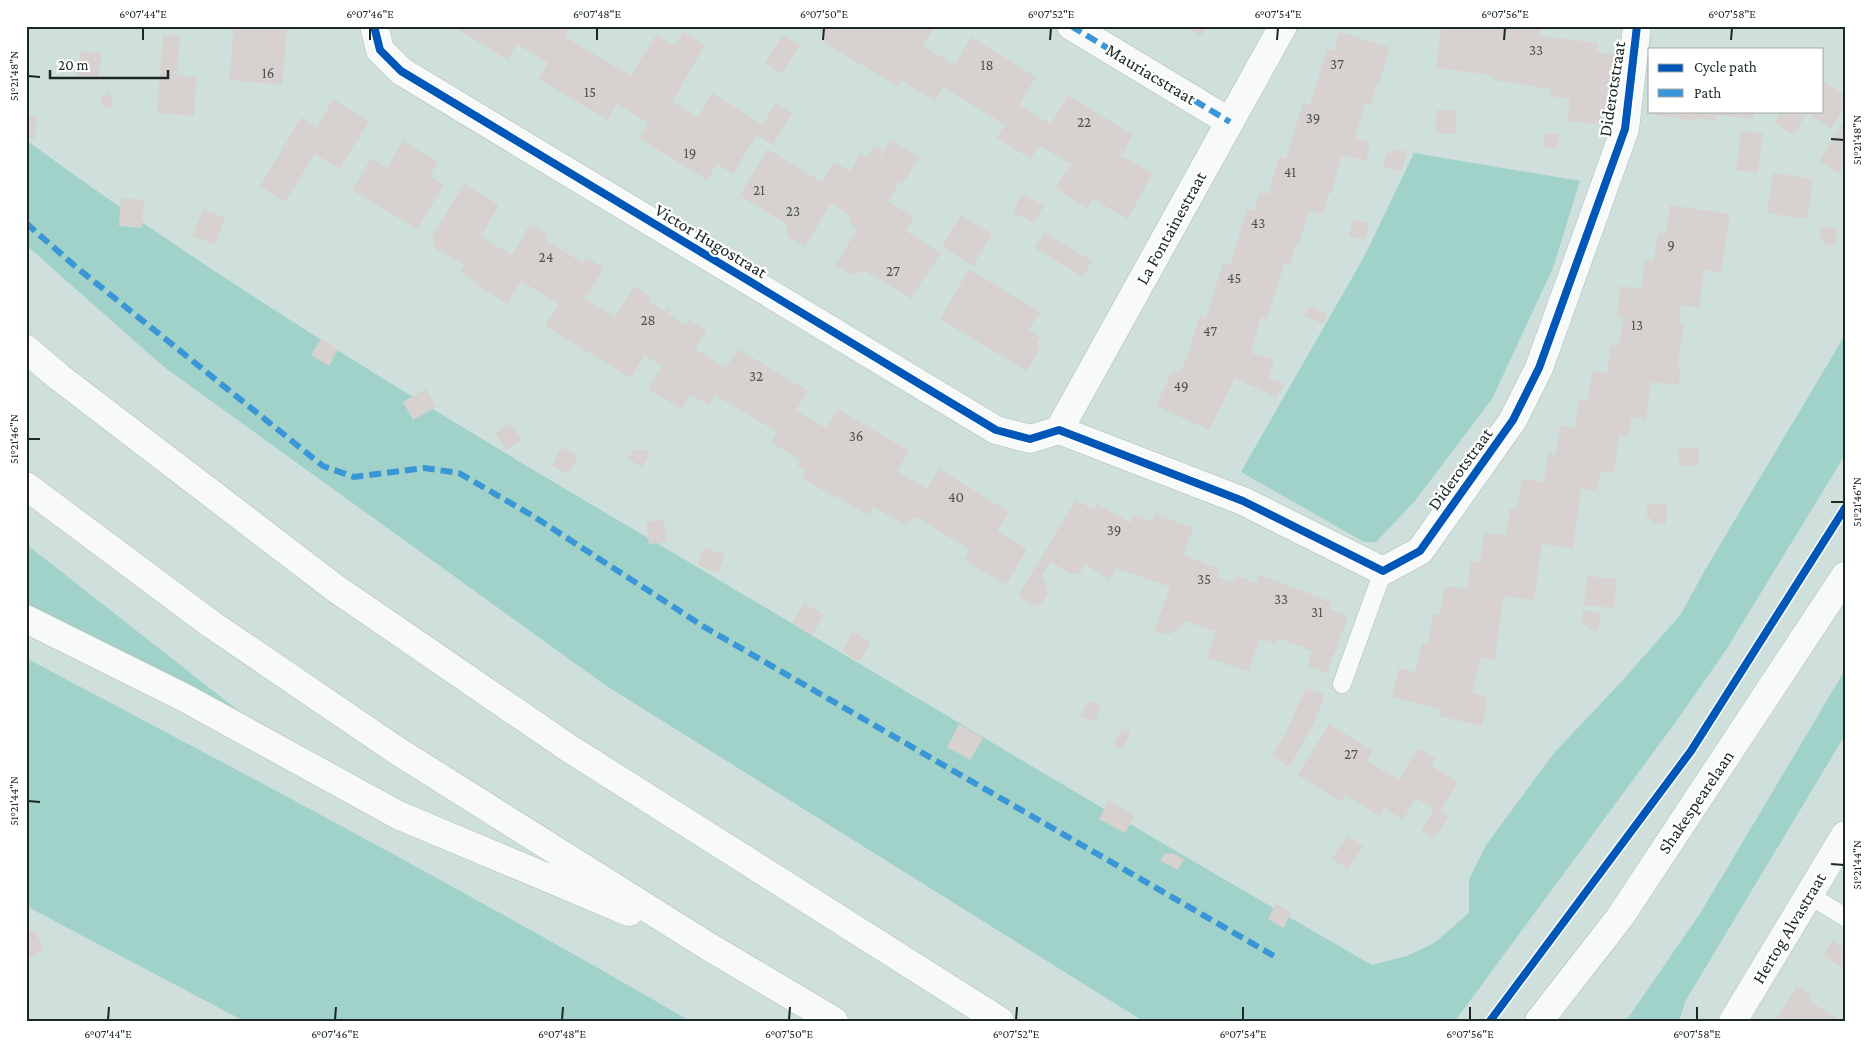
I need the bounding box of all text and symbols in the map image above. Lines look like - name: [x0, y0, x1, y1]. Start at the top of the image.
- text: 6°07'44"E: [119, 7, 167, 21]
- text: 6°07'46"E: [346, 7, 394, 21]
- text: 6°07'48"E: [573, 7, 621, 21]
- text: 6°07'50"E: [800, 7, 848, 21]
- text: 6°07'52"E: [1028, 7, 1075, 21]
- text: 6°07'54"E: [1254, 7, 1302, 21]
- text: 6°07'56"E: [1481, 7, 1529, 21]
- text: 6°07'58"E: [1708, 7, 1756, 21]
- street label: Mauriacstraat: [1102, 39, 1201, 109]
- street label: Diderotstraat: [1595, 39, 1630, 138]
- house number: 33: [1529, 42, 1543, 58]
- scale bar: [50, 48, 168, 80]
- legend: [1648, 48, 1824, 112]
- text: 51°21'48"N: [7, 51, 21, 101]
- house number: 37: [1330, 56, 1344, 72]
- text: 20 m: [58, 57, 89, 73]
- house number: 18: [980, 57, 994, 73]
- text: Cycle path: [1694, 59, 1757, 76]
- house number: 16: [262, 65, 274, 81]
- house number: 15: [584, 84, 596, 100]
- text: Path: [1694, 85, 1721, 101]
- house number: 39: [1306, 110, 1320, 126]
- house number: 22: [1077, 114, 1091, 130]
- text: 51°21'48"N: [1850, 115, 1864, 165]
- house number: 19: [684, 145, 696, 161]
- house number: 41: [1284, 164, 1296, 180]
- street label: La Fontainestraat: [1132, 167, 1211, 288]
- house number: 21: [753, 182, 765, 198]
- street label: Victor Hugostraat: [651, 200, 772, 283]
- house number: 23: [786, 203, 800, 219]
- house number: 43: [1251, 215, 1265, 231]
- house number: 9: [1667, 237, 1675, 253]
- house number: 24: [539, 249, 553, 265]
- house number: 27: [886, 263, 900, 279]
- house number: 45: [1227, 270, 1241, 286]
- house number: 28: [640, 312, 656, 328]
- house number: 13: [1631, 317, 1643, 333]
- house number: 47: [1203, 323, 1217, 339]
- house number: 32: [749, 368, 763, 384]
- house number: 49: [1173, 378, 1189, 394]
- text: 51°21'46"N: [7, 414, 21, 464]
- street label: Diderotstraat: [1424, 423, 1497, 514]
- house number: 36: [849, 428, 863, 444]
- text: 51°21'46"N: [1850, 477, 1864, 527]
- house number: 40: [948, 489, 964, 505]
- house number: 39: [1107, 522, 1121, 538]
- house number: 35: [1197, 571, 1211, 587]
- house number: 33: [1274, 591, 1288, 607]
- house number: 31: [1311, 604, 1323, 620]
- house number: 27: [1344, 746, 1358, 762]
- street label: Shakespearelaan: [1654, 746, 1738, 858]
- text: 51°21'44"N: [7, 776, 21, 826]
- text: 51°21'44"N: [1850, 840, 1864, 890]
- street label: Hertog Alvastraat: [1748, 868, 1831, 987]
- text: 6°07'44"E: [84, 1027, 132, 1041]
- text: 6°07'46"E: [311, 1027, 359, 1041]
- text: 6°07'48"E: [538, 1027, 586, 1041]
- text: 6°07'50"E: [765, 1027, 813, 1041]
- text: 6°07'52"E: [993, 1027, 1040, 1041]
- text: 6°07'54"E: [1219, 1027, 1267, 1041]
- text: 6°07'56"E: [1446, 1027, 1494, 1041]
- text: 6°07'58"E: [1673, 1027, 1721, 1041]

